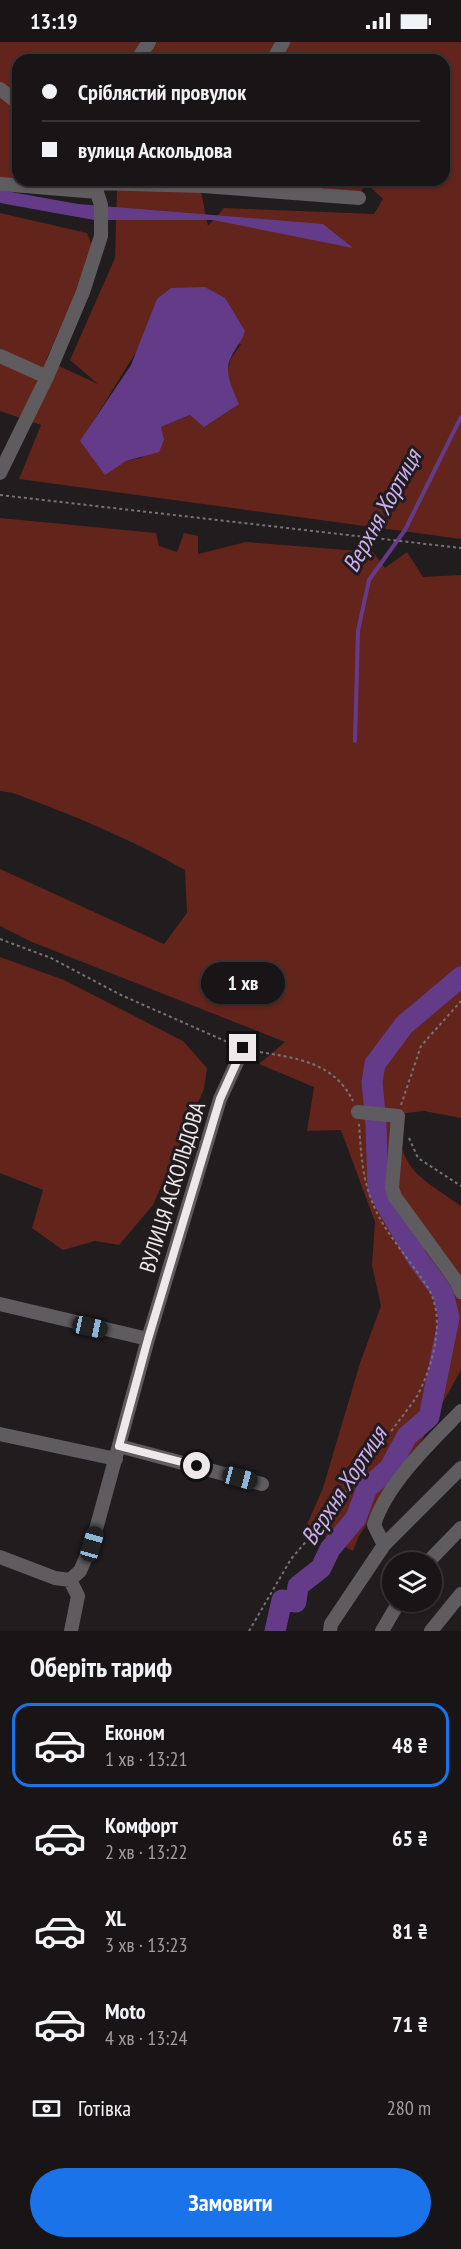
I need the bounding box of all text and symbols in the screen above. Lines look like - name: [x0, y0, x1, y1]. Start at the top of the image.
- text: 13:19: [30, 7, 78, 35]
- text: Сріблястий провулок: [78, 78, 246, 106]
- text: вулиця Аскольдова: [78, 136, 232, 164]
- water label: Верхня Хортиця: [335, 443, 429, 577]
- callout: 1 хв: [201, 961, 285, 1003]
- text: 1 хв: [228, 970, 258, 996]
- route end: [229, 1034, 256, 1061]
- street label: ВУЛИЦЯ АСКОЛЬДОВА: [133, 1098, 211, 1276]
- car: [71, 1314, 109, 1340]
- water label: Верхня Хортиця: [294, 1419, 394, 1551]
- route start: [183, 1452, 210, 1479]
- car: [220, 1465, 260, 1491]
- car: [78, 1524, 106, 1564]
- map controls: [382, 1552, 442, 1612]
- button: layers: [382, 1552, 442, 1612]
- text: Оберіть тариф: [30, 1650, 172, 1684]
- icon: car: [33, 1718, 87, 1772]
- text: Економ: [105, 1718, 165, 1746]
- text: 48 ₴: [392, 1731, 428, 1759]
- text: 1 хв · 13:21: [105, 1746, 187, 1772]
- icon: car: [33, 1811, 87, 1865]
- text: Комфорт: [105, 1811, 178, 1839]
- text: 65 ₴: [392, 1824, 428, 1852]
- text: 2 хв · 13:22: [105, 1839, 187, 1865]
- icon: car: [33, 1904, 87, 1958]
- text: XL: [105, 1904, 126, 1932]
- text: 81 ₴: [392, 1917, 428, 1945]
- text: 3 хв · 13:23: [105, 1932, 187, 1958]
- icon: car: [33, 1997, 87, 2051]
- text: Moto: [105, 1997, 146, 2025]
- text: 71 ₴: [392, 2010, 428, 2038]
- text: 4 хв · 13:24: [105, 2025, 187, 2051]
- icon: cash: [30, 2092, 63, 2125]
- text: Готівка: [78, 2094, 131, 2122]
- text: 280 m: [387, 2095, 431, 2121]
- button: Замовити: [30, 2168, 431, 2237]

